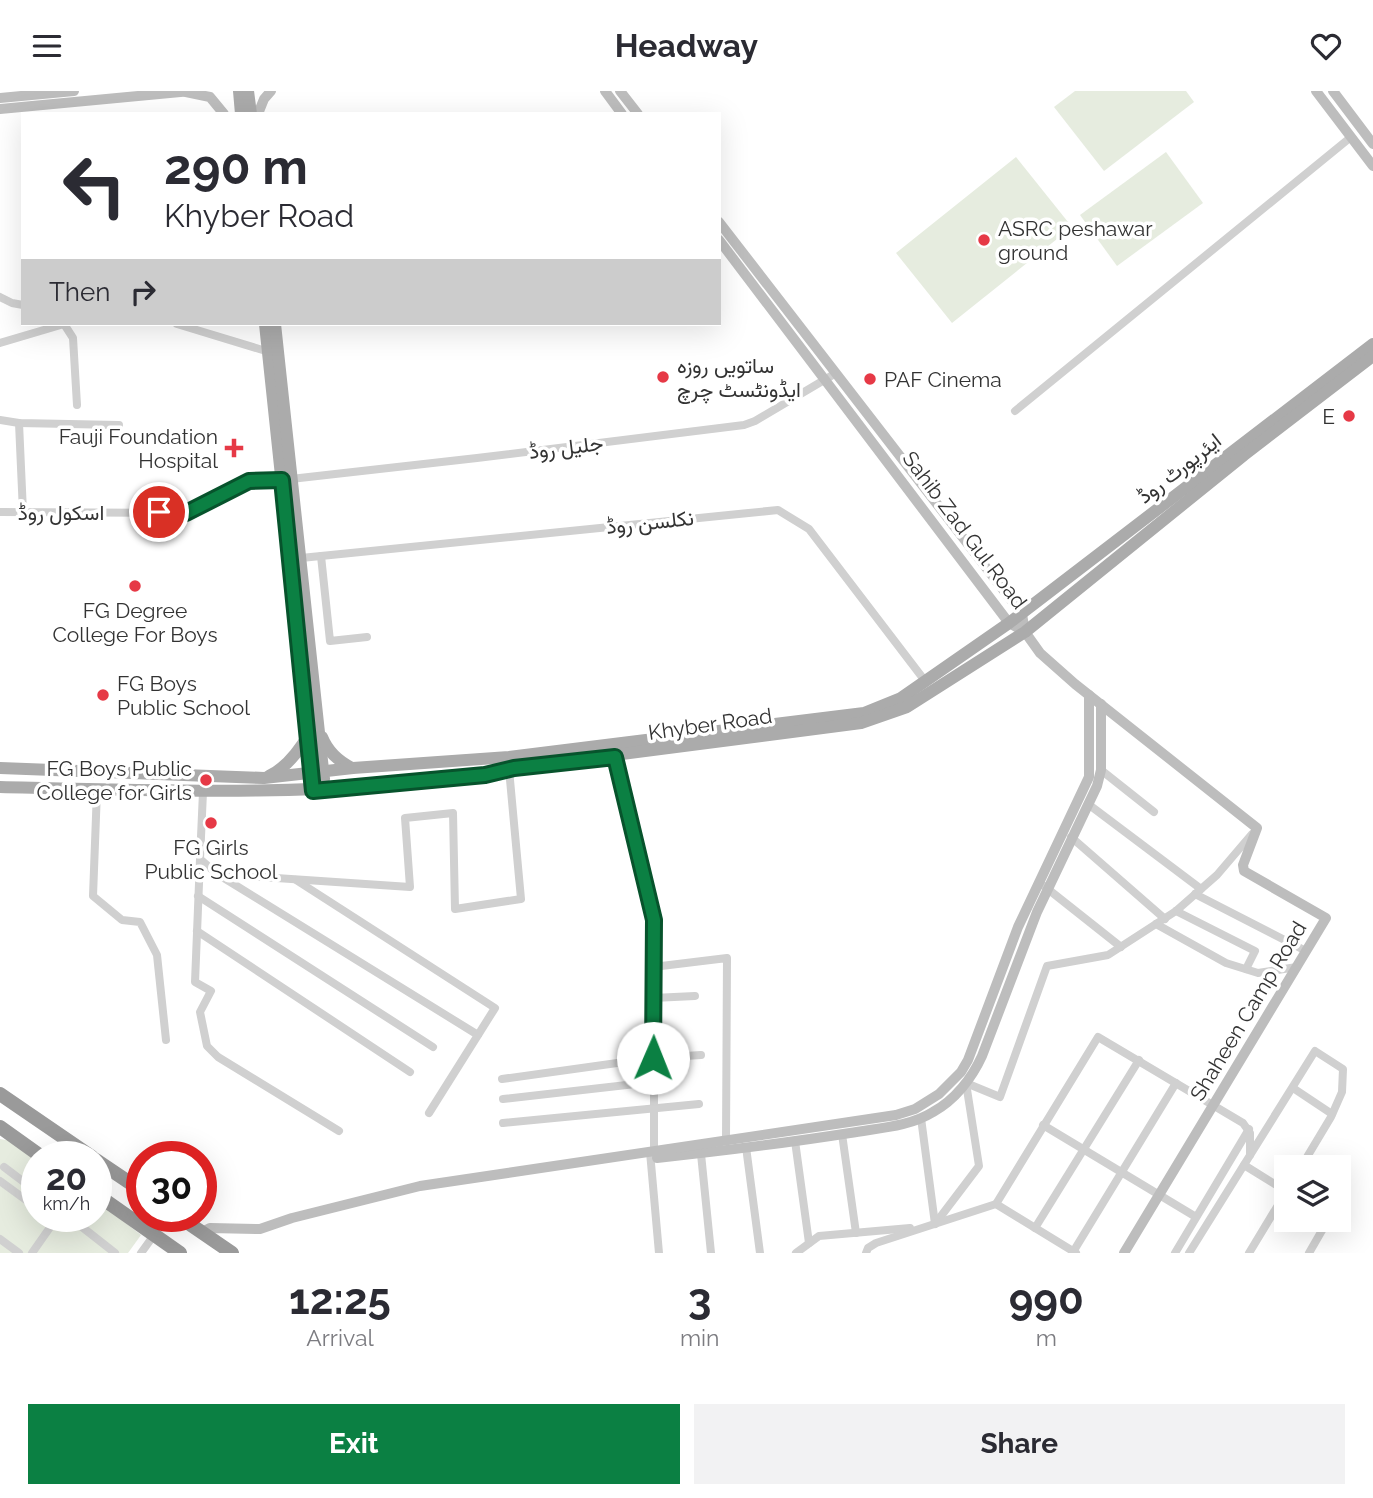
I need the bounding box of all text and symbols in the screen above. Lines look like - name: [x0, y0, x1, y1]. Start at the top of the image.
- icon: menu: [28, 27, 66, 65]
- text: Headway: [615, 27, 758, 64]
- icon: heart: [1307, 27, 1345, 65]
- text: 290 m: [164, 138, 308, 195]
- icon: left: [49, 140, 140, 231]
- text: Khyber Road: [164, 197, 354, 234]
- place label: ASRC peshawar ground: [998, 216, 1153, 265]
- marker: ASRC peshawar ground: [976, 232, 992, 248]
- icon: right: [124, 273, 162, 311]
- text: Then: [49, 277, 110, 307]
- place label: ساتویں روزہ ایڈونٹسٹ چرچ: [677, 353, 801, 404]
- place label: PAF Cinema: [884, 367, 1002, 392]
- marker: ساتویں روزہ ایڈونٹسٹ چرچ: [655, 369, 671, 385]
- marker: PAF Cinema: [862, 371, 878, 387]
- place label: E: [1322, 404, 1335, 429]
- marker: E: [1341, 408, 1357, 424]
- place label: Fauji Foundation Hospital: [59, 424, 218, 473]
- street label: ایئرپورٹ روڈ: [1132, 427, 1227, 510]
- street label: جلیل روڈ: [527, 430, 605, 465]
- marker: Fauji Foundation Hospital: [224, 438, 244, 458]
- street label: Sahib Zad Gul Road: [898, 446, 1032, 614]
- pin: [129, 482, 189, 542]
- icon: arrive: [140, 493, 178, 531]
- street label: اسکول روڈ: [18, 500, 104, 526]
- street label: نکلسن روڈ: [605, 505, 695, 540]
- marker: FG Degree College For Boys: [127, 578, 143, 594]
- place label: FG Degree College For Boys: [52, 598, 218, 647]
- place label: FG Boys Public School: [117, 671, 250, 720]
- marker: FG Boys Public School: [95, 687, 111, 703]
- street label: Khyber Road: [646, 703, 774, 745]
- place label: FG Boys Public College for Girls: [37, 756, 192, 805]
- marker: FG Boys Public College for Girls: [198, 772, 214, 788]
- marker: FG Girls Public School: [203, 815, 219, 831]
- place label: FG Girls Public School: [145, 835, 278, 884]
- street label: Shaheen Camp Road: [1185, 917, 1311, 1105]
- position arrow: [616, 1021, 690, 1095]
- speed limit sign: 30: [126, 1141, 217, 1232]
- map controls: [1274, 1155, 1351, 1232]
- button: layers: [1274, 1155, 1351, 1232]
- text: 20: [46, 1157, 87, 1198]
- text: km/h: [43, 1193, 90, 1214]
- text: 12:25: [289, 1275, 391, 1324]
- text: 3: [688, 1275, 711, 1324]
- text: 990: [1009, 1275, 1084, 1324]
- text: Arrival: [306, 1324, 374, 1351]
- text: min: [680, 1324, 720, 1351]
- text: m: [1036, 1324, 1057, 1351]
- button: Exit: [28, 1404, 680, 1484]
- button: Share: [694, 1404, 1345, 1484]

